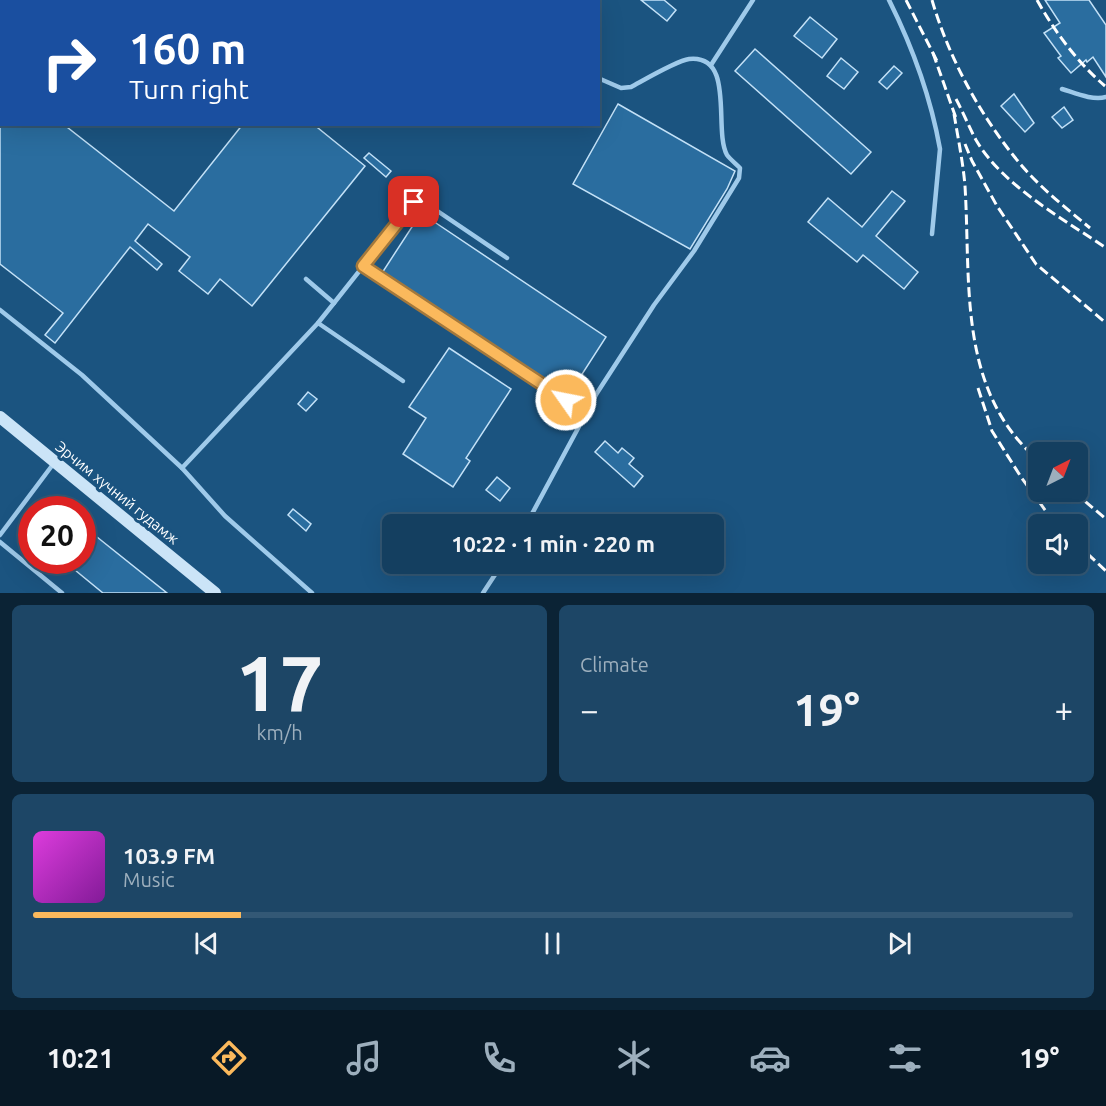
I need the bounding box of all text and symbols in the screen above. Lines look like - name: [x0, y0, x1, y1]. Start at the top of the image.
- icon: right: [30, 24, 108, 102]
- text: 160 m: [129, 25, 246, 72]
- text: Turn right: [129, 74, 249, 104]
- pin: [388, 176, 439, 227]
- icon: arrive: [397, 185, 430, 218]
- position arrow: [534, 368, 598, 432]
- street label: Эрчим хүчний гудамж: [52, 438, 182, 548]
- north arrow: [1028, 442, 1088, 502]
- map controls: [1028, 442, 1088, 574]
- speed limit sign: 20: [18, 496, 96, 574]
- button: sound: [1028, 514, 1088, 574]
- text: 10:22 · 1 min · 220 m: [451, 531, 655, 556]
- text: 17: [236, 638, 323, 726]
- text: Climate: [580, 653, 649, 676]
- text: 19°: [793, 684, 860, 735]
- text: −: [580, 691, 599, 728]
- text: +: [1054, 691, 1073, 728]
- text: km/h: [256, 721, 303, 744]
- text: 103.9 FM: [123, 843, 215, 868]
- text: Music: [123, 868, 175, 891]
- icon: previous: [190, 927, 223, 960]
- icon: pause: [536, 927, 569, 960]
- icon: next: [883, 927, 916, 960]
- icon: directions: [208, 1037, 250, 1079]
- icon: music: [343, 1037, 385, 1079]
- icon: phone: [478, 1037, 520, 1079]
- icon: climate: [613, 1037, 655, 1079]
- icon: car: [749, 1037, 791, 1079]
- icon: filters: [884, 1037, 926, 1079]
- text: 10:21: [47, 1043, 114, 1073]
- text: 19°: [1019, 1043, 1059, 1073]

